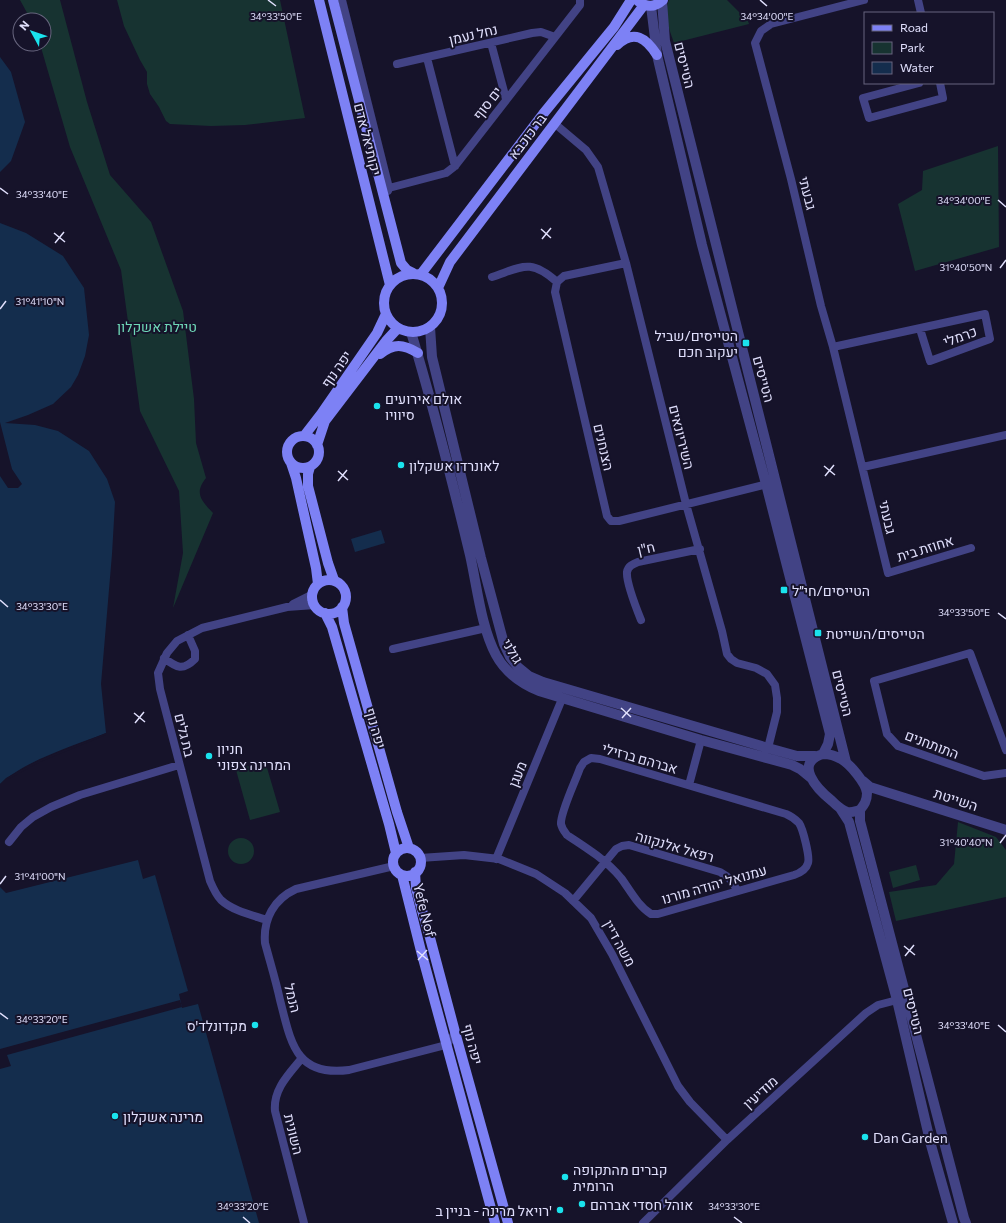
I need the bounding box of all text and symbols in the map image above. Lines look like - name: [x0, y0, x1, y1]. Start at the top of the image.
- text: 34°33'50"E: [250, 10, 302, 22]
- text: 34°34'00"E: [741, 10, 793, 22]
- north arrow: [12, 12, 52, 52]
- legend: [864, 12, 994, 84]
- text: N: [16, 18, 32, 33]
- street label: נחל נעמן: [447, 20, 499, 48]
- text: Road: [900, 20, 928, 34]
- street label: הטייסים: [671, 40, 699, 90]
- text: Park: [900, 40, 926, 54]
- text: Water: [900, 60, 934, 74]
- street label: ים סוף: [469, 83, 505, 123]
- street label: יקותיאל אדם: [351, 101, 385, 177]
- street label: בר כוכבא: [504, 109, 550, 162]
- street label: גבעתי: [796, 175, 820, 211]
- text: 34°33'40"E: [16, 188, 68, 200]
- text: 34°34'00"E: [938, 194, 990, 206]
- text: 31°40'50"N: [940, 261, 992, 273]
- text: 31°41'10"N: [16, 295, 64, 307]
- park label: טיילת אשקלון: [117, 318, 197, 335]
- street label: כרמלי: [941, 322, 979, 350]
- place label: הטייסים/שביל יעקוב חכם: [655, 327, 738, 360]
- marker: הטייסים/שביל יעקוב חכם: [741, 338, 751, 348]
- street label: יפה נוף: [317, 347, 355, 391]
- street label: הטייסים: [750, 354, 778, 404]
- place label: אולם אירועים סיוויו: [385, 390, 462, 423]
- marker: אולם אירועים סיוויו: [372, 401, 382, 411]
- street label: השיריונאים: [666, 403, 698, 471]
- street label: הצנחנים: [590, 422, 618, 472]
- place label: לאונרדו אשקלון: [409, 457, 500, 474]
- marker: לאונרדו אשקלון: [396, 460, 406, 470]
- street label: גבעתי: [876, 499, 900, 535]
- street label: אחוזת בית: [895, 531, 955, 565]
- street label: ח"ן: [635, 538, 657, 558]
- place label: הטייסים/חי״ל: [792, 582, 870, 599]
- marker: הטייסים/חי״ל: [779, 585, 789, 595]
- text: 34°33'30"E: [16, 600, 68, 612]
- text: 34°33'50"E: [938, 606, 990, 618]
- place label: הטייסים/השייטת: [826, 625, 925, 642]
- marker: הטייסים/השייטת: [813, 628, 823, 638]
- street label: גולני: [499, 635, 527, 667]
- street label: הטייסים: [829, 668, 857, 718]
- street label: יפה נוף: [362, 706, 390, 750]
- street label: בת גלים: [171, 711, 199, 759]
- street label: התותחנים: [903, 726, 961, 762]
- street label: אברהם ברזילי: [600, 739, 680, 777]
- place label: חניון המרינה צפוני: [217, 740, 291, 773]
- marker: חניון המרינה צפוני: [204, 751, 214, 761]
- street label: מעגן: [504, 759, 530, 789]
- street label: השייטת: [932, 784, 980, 814]
- street label: רפאל אלנקווה: [634, 827, 716, 865]
- text: 31°40'40"N: [939, 836, 993, 848]
- street label: עמנואל יהודה מורנו: [659, 861, 769, 907]
- text: 31°41'00"N: [14, 870, 66, 882]
- street label: Yefe Nof: [410, 881, 440, 939]
- street label: משה דיין: [600, 917, 640, 969]
- street label: הנמל: [281, 982, 305, 1014]
- street label: הטייסים: [900, 986, 928, 1036]
- text: 34°33'20"E: [16, 1013, 68, 1025]
- place label: מקדונלד'ס: [187, 1017, 247, 1034]
- text: 34°33'40"E: [938, 1019, 990, 1031]
- marker: מקדונלד'ס: [250, 1020, 260, 1030]
- street label: יפה נוף: [459, 1022, 487, 1066]
- street label: מודיעין: [739, 1072, 781, 1112]
- place label: מרינה אשקלון: [123, 1108, 203, 1125]
- marker: מרינה אשקלון: [110, 1111, 120, 1121]
- street label: השונית: [281, 1112, 307, 1156]
- place label: Dan Garden: [873, 1129, 948, 1146]
- marker: Dan Garden: [860, 1132, 870, 1142]
- place label: קברים מהתקופה הרומית: [573, 1161, 667, 1194]
- marker: קברים מהתקופה הרומית: [560, 1172, 570, 1182]
- place label: אוהל חסדי אברהם: [590, 1196, 693, 1213]
- marker: אוהל חסדי אברהם: [577, 1199, 587, 1209]
- text: 34°33'20"E: [217, 1200, 269, 1212]
- text: 34°33'30"E: [708, 1200, 760, 1212]
- place label: רויאל מרינה - בניין ב': [436, 1202, 552, 1219]
- marker: רויאל מרינה - בניין ב': [555, 1205, 565, 1215]

